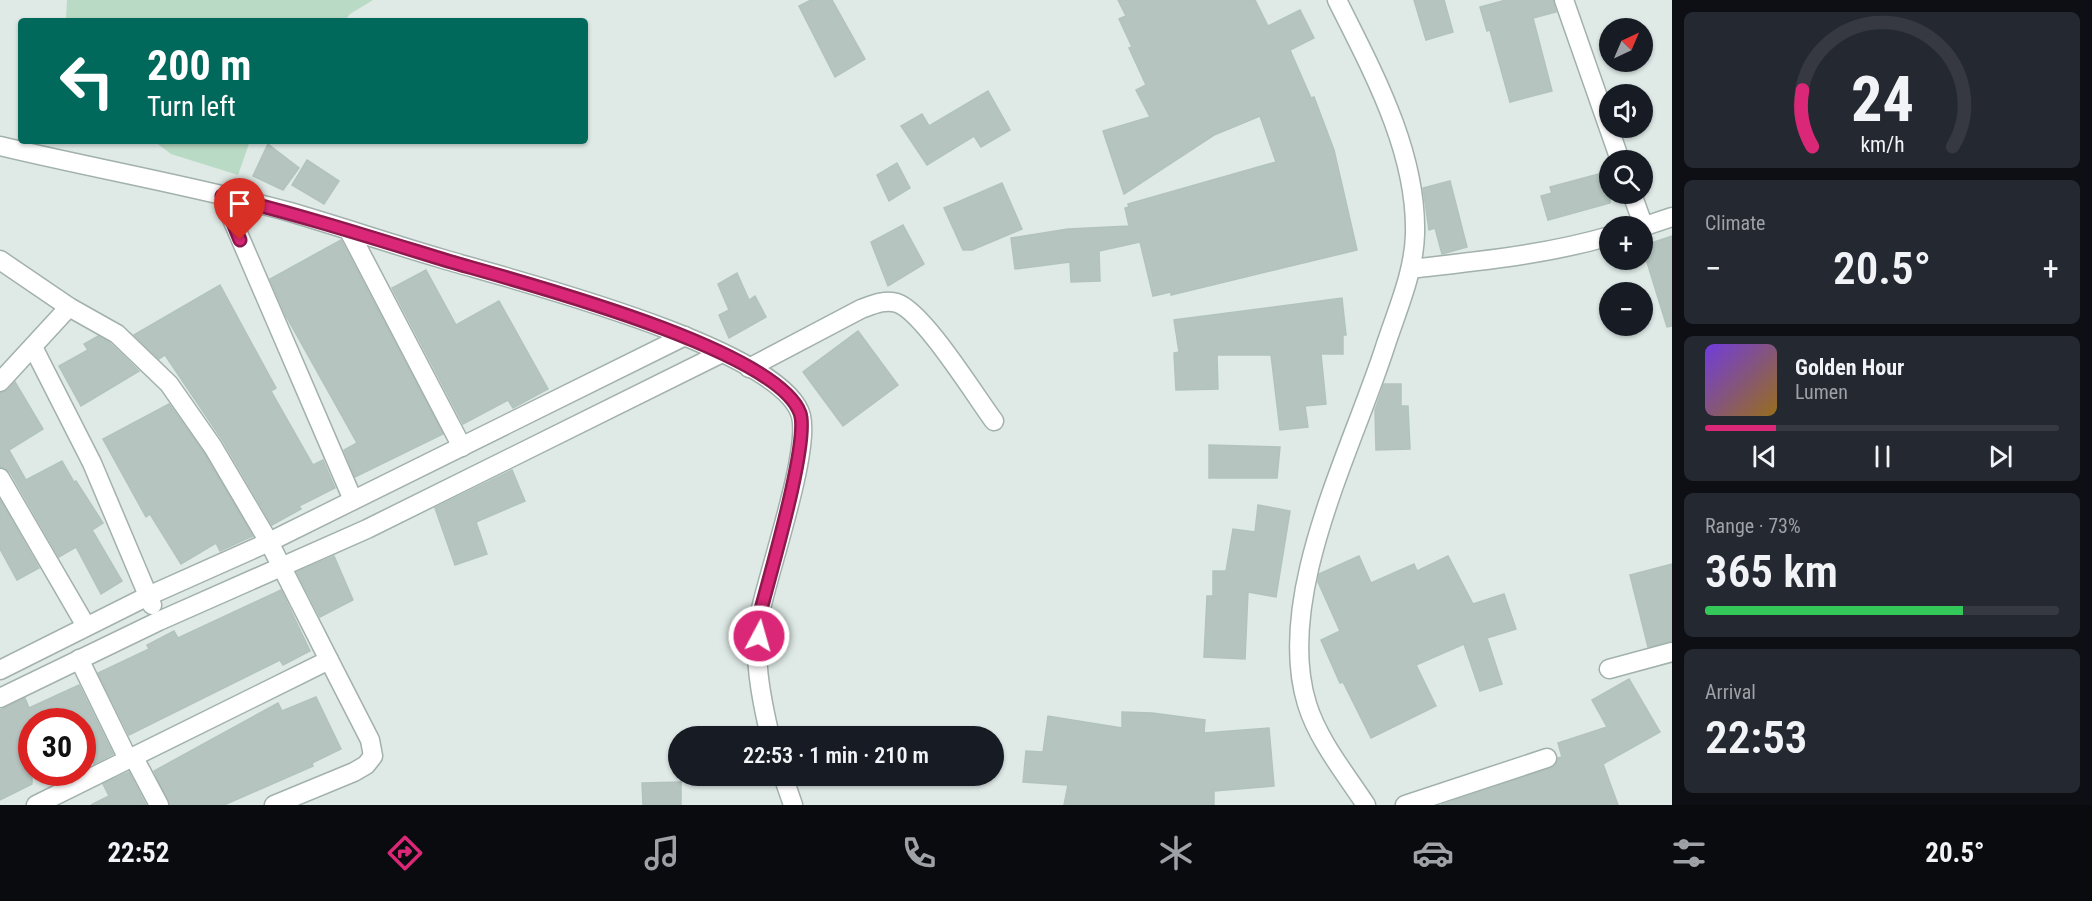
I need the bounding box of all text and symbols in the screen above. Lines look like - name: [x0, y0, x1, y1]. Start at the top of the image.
- north arrow: [1599, 18, 1653, 72]
- map controls: [1599, 18, 1653, 336]
- text: 200 m: [147, 41, 252, 90]
- icon: left: [48, 42, 126, 120]
- text: 24: [1850, 63, 1914, 136]
- button: sound: [1599, 84, 1653, 138]
- text: Turn left: [147, 91, 236, 123]
- text: km/h: [1860, 132, 1904, 157]
- button: search: [1599, 150, 1653, 204]
- pin: [214, 178, 265, 240]
- icon: arrive: [223, 187, 256, 220]
- text: Climate: [1705, 211, 1765, 235]
- button: +: [1599, 216, 1653, 270]
- text: 20.5°: [1833, 242, 1931, 295]
- text: −: [1705, 249, 1722, 288]
- text: +: [2043, 249, 2059, 288]
- button: −: [1599, 282, 1653, 336]
- text: Golden Hour: [1795, 355, 1904, 380]
- text: Lumen: [1795, 380, 1848, 404]
- icon: previous: [1748, 440, 1781, 473]
- icon: pause: [1866, 440, 1899, 473]
- icon: next: [1984, 440, 2017, 473]
- text: Range · 73%: [1705, 514, 1801, 538]
- text: 365 km: [1705, 545, 1838, 598]
- position arrow: [727, 604, 791, 668]
- text: Arrival: [1705, 680, 1756, 704]
- speed limit sign: 30: [18, 708, 96, 786]
- text: 22:53: [1705, 711, 1807, 764]
- text: 22:53 · 1 min · 210 m: [743, 743, 929, 768]
- icon: directions: [384, 832, 426, 874]
- icon: music: [641, 832, 683, 874]
- icon: phone: [898, 832, 940, 874]
- icon: climate: [1155, 832, 1197, 874]
- icon: car: [1412, 832, 1454, 874]
- icon: filters: [1668, 832, 1710, 874]
- text: 22:52: [107, 837, 169, 869]
- text: 20.5°: [1925, 837, 1985, 869]

